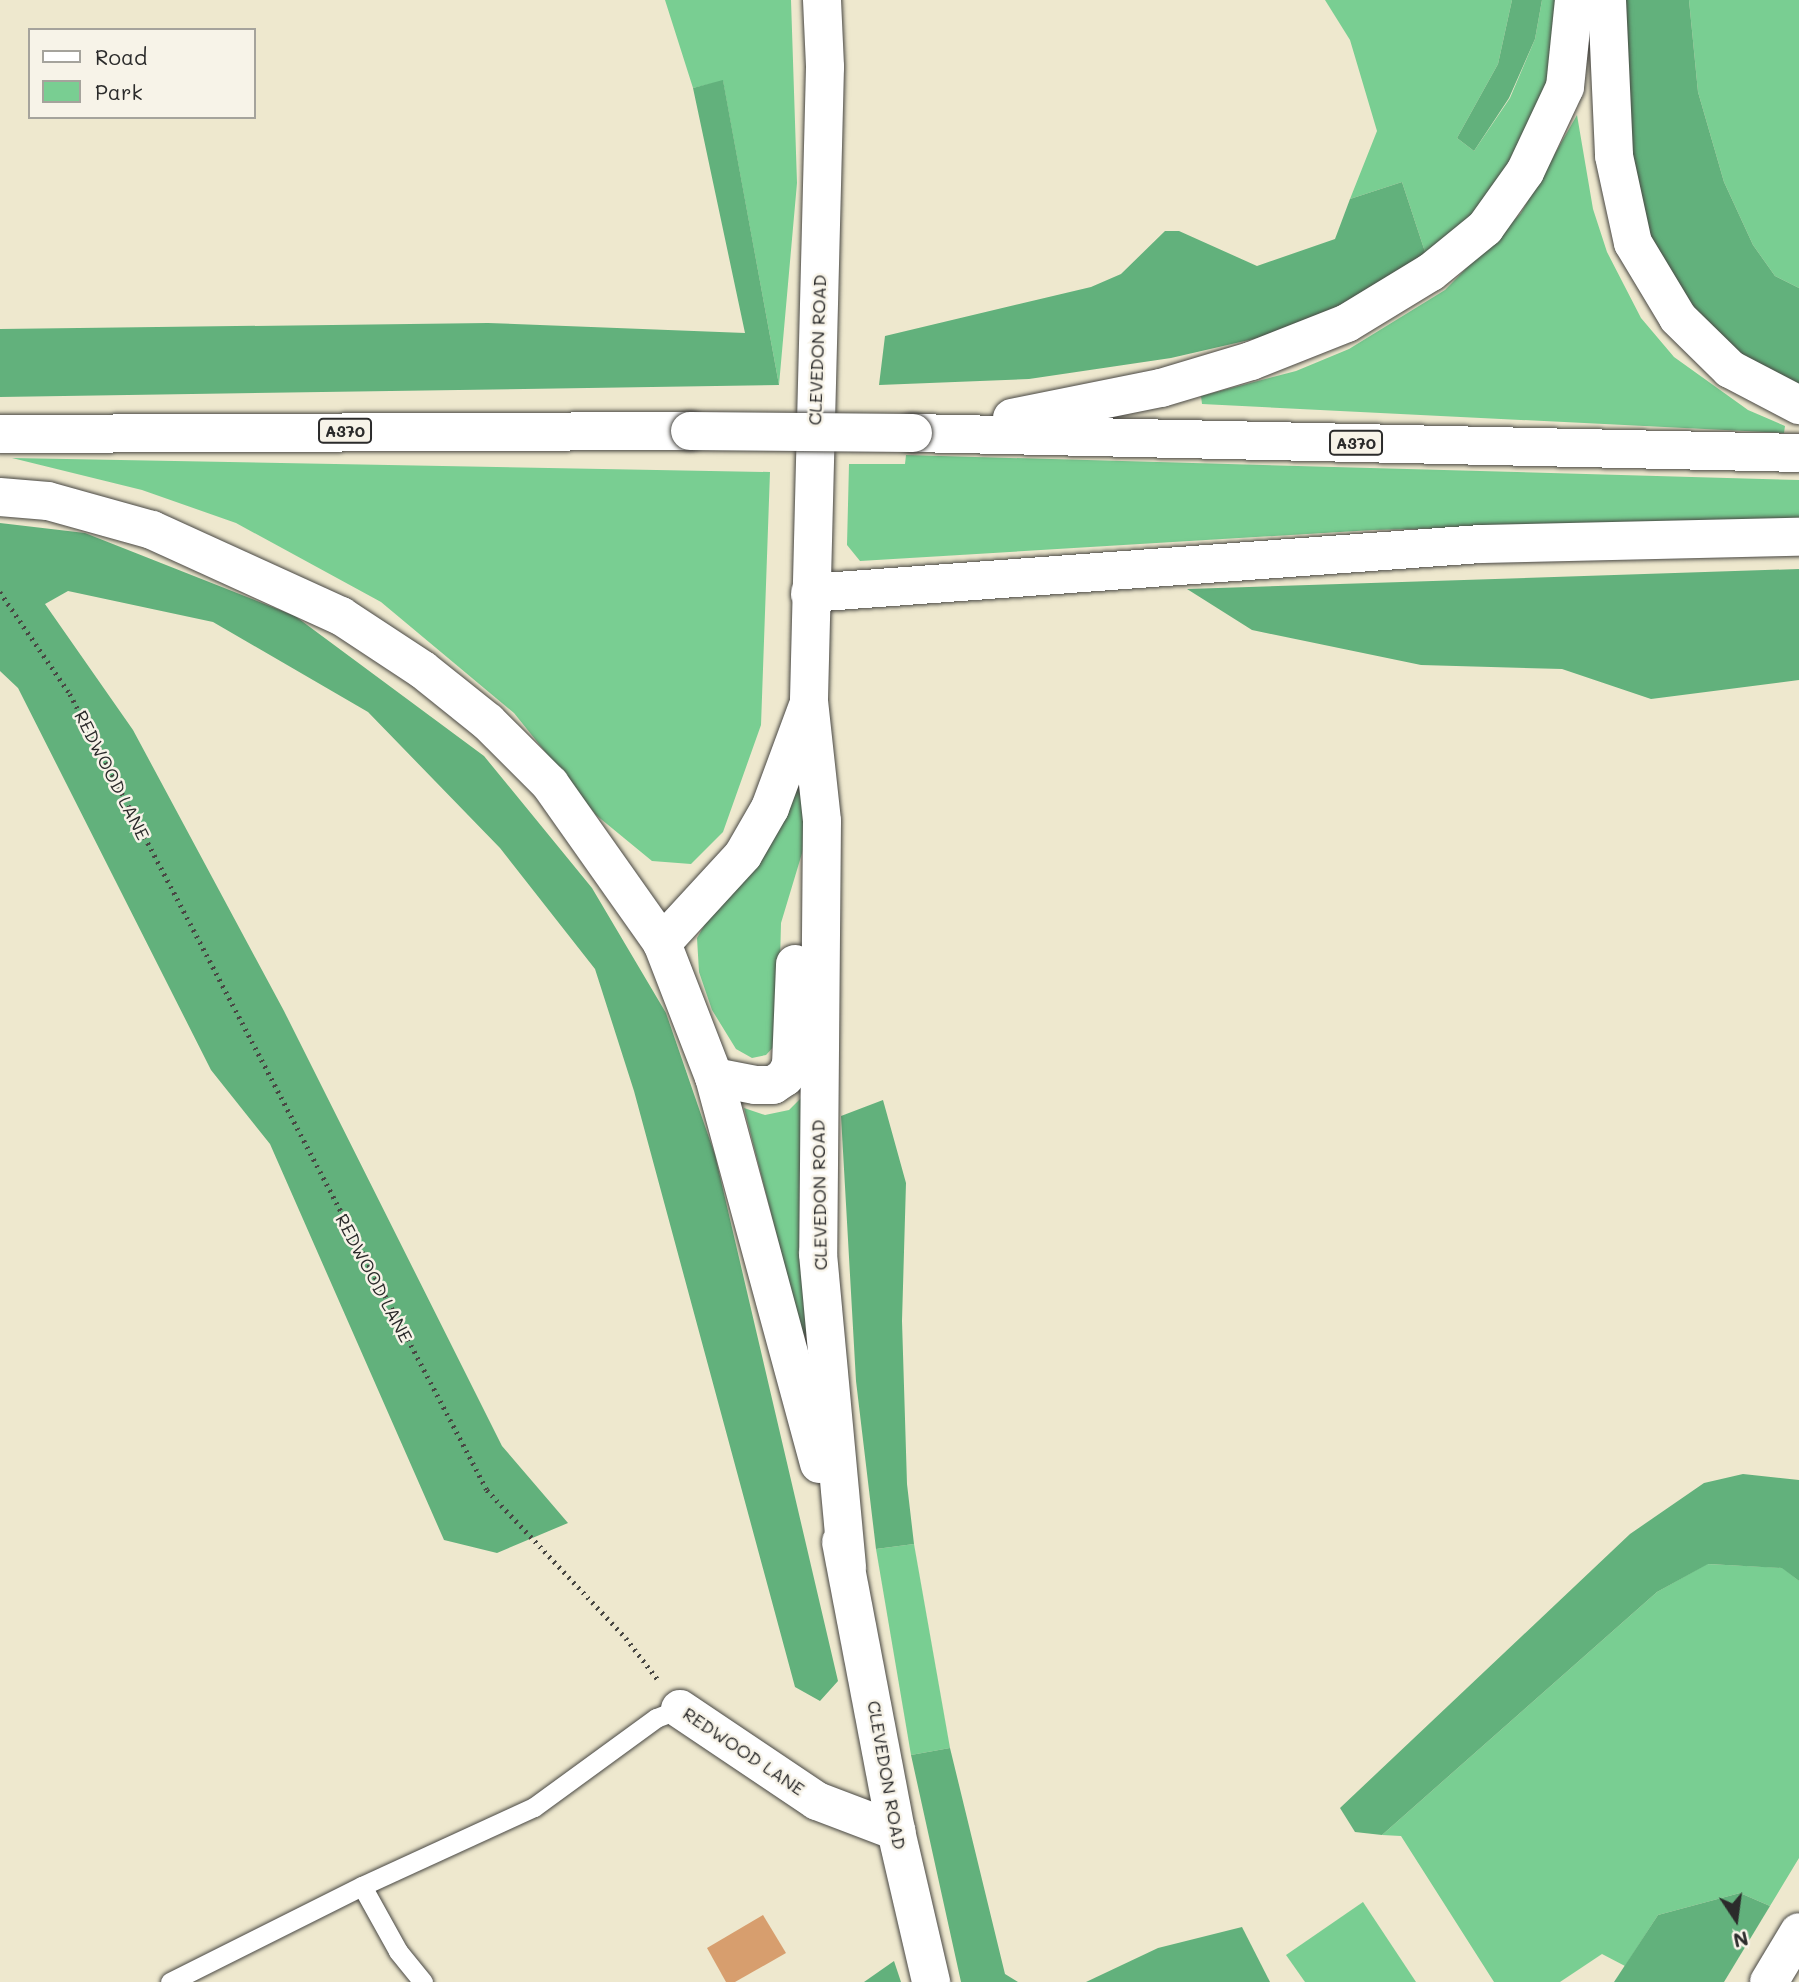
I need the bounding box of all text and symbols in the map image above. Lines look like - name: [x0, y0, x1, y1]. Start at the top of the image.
- legend: [28, 28, 256, 119]
- text: Road: [95, 43, 147, 70]
- text: Park: [95, 78, 143, 105]
- street label: CLEVEDON ROAD: [804, 274, 830, 426]
- road number: A370: [317, 418, 373, 444]
- road number: A370: [1328, 430, 1384, 456]
- street label: REDWOOD LANE: [70, 707, 154, 843]
- street label: CLEVEDON ROAD: [807, 1119, 831, 1271]
- street label: REDWOOD LANE: [331, 1210, 417, 1346]
- street label: CLEVEDON ROAD: [863, 1699, 911, 1851]
- street label: REDWOOD LANE: [679, 1702, 809, 1800]
- north arrow: [1701, 1884, 1771, 1954]
- text: N: [1731, 1926, 1751, 1954]

